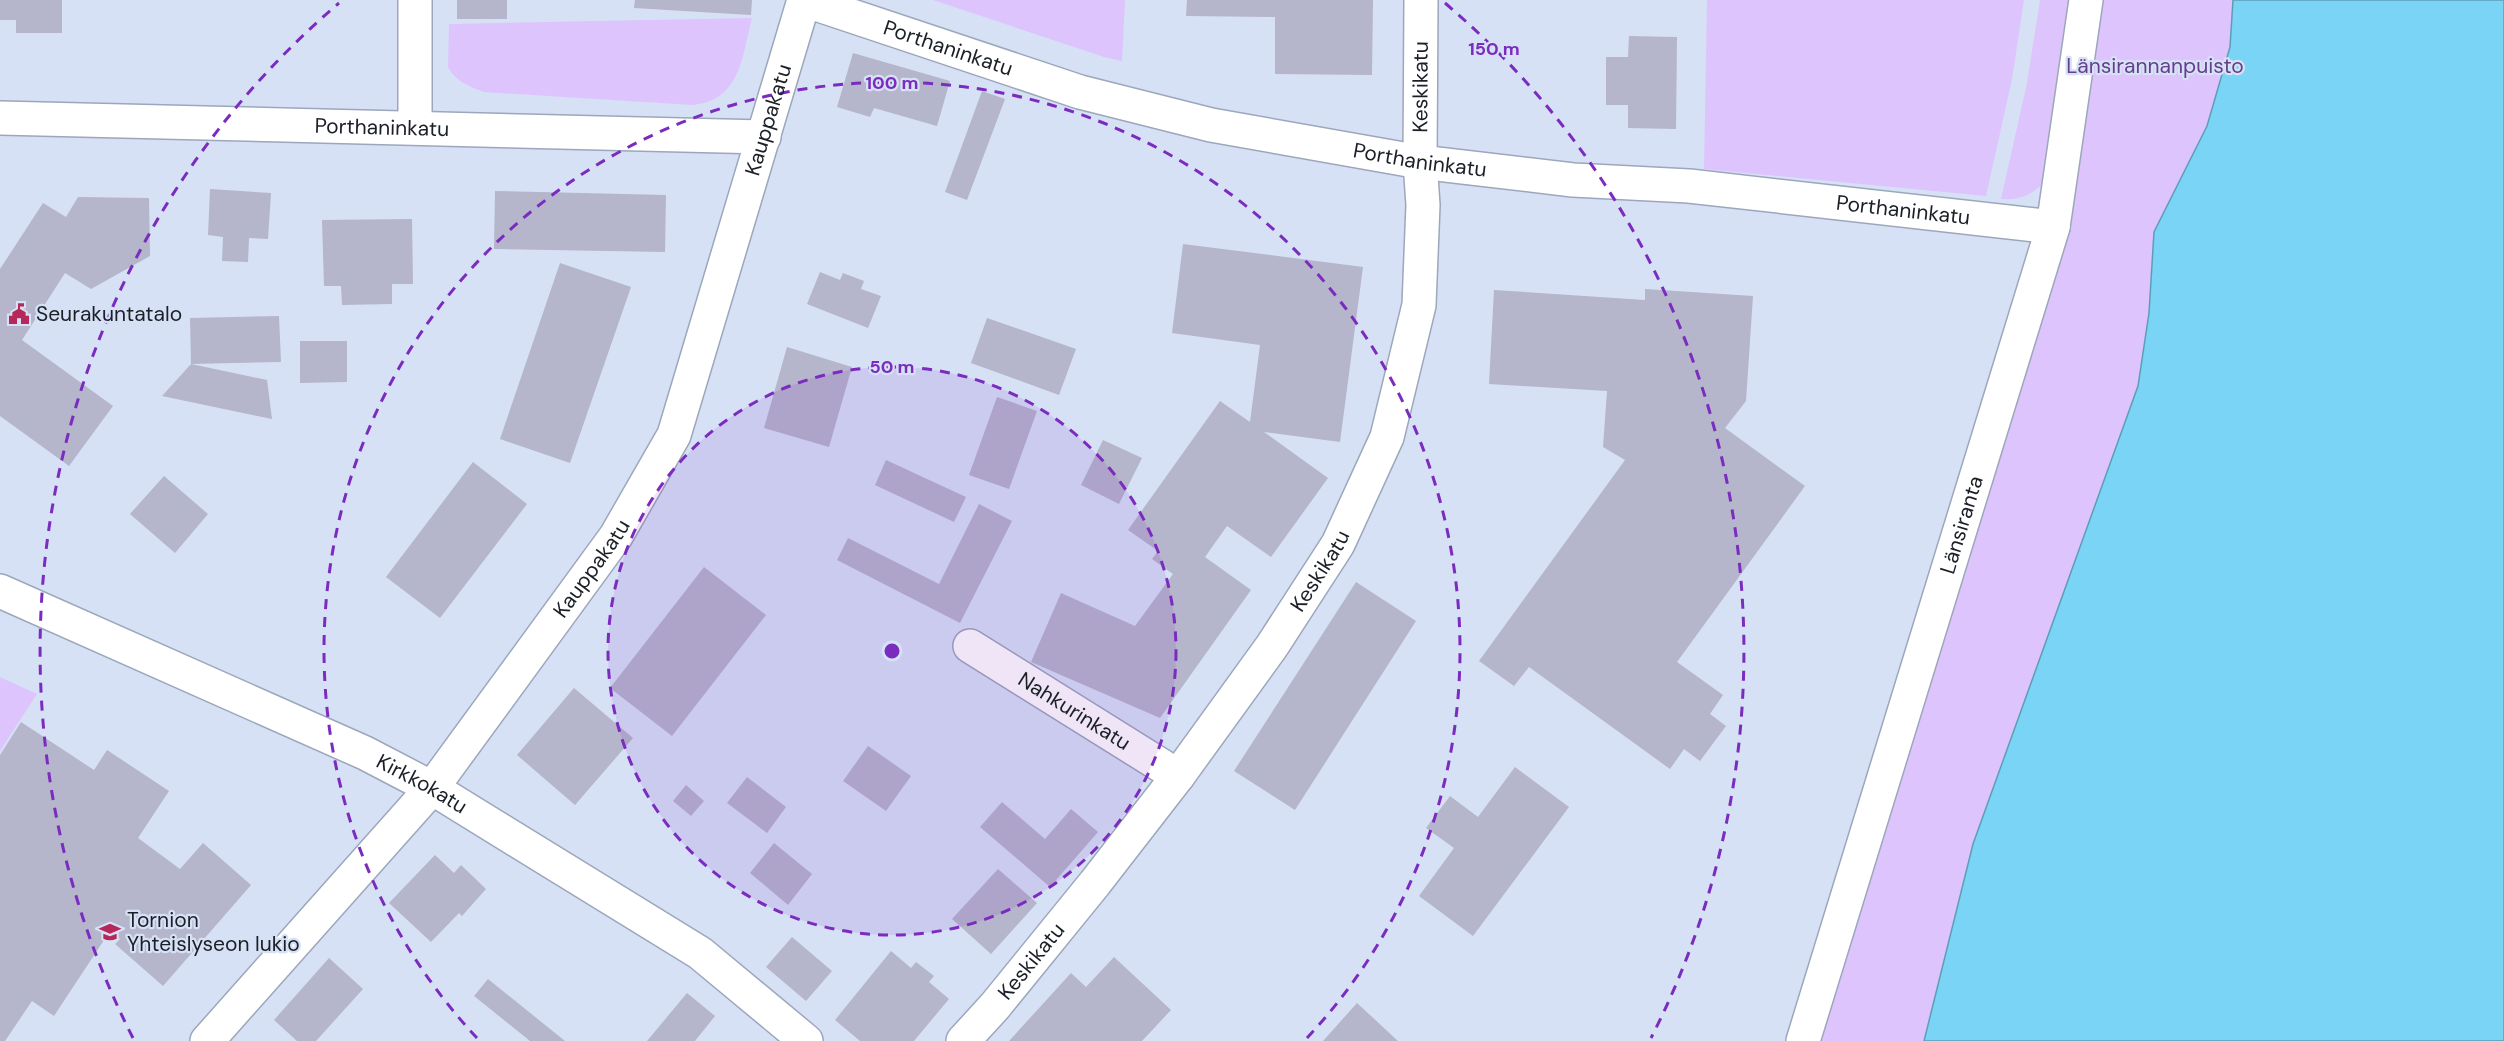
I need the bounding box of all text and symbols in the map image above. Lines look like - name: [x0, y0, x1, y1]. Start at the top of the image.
- street label: Porthaninkatu: [880, 13, 1017, 83]
- text: 150 m: [1468, 37, 1520, 61]
- street label: Keskikatu: [1406, 41, 1435, 133]
- park label: Länsirannanpuisto: [2066, 52, 2244, 80]
- street label: Kauppakatu: [738, 61, 798, 179]
- text: 100 m: [865, 71, 919, 95]
- street label: Porthaninkatu: [314, 112, 450, 143]
- street label: Porthaninkatu: [1351, 136, 1488, 184]
- street label: Porthaninkatu: [1835, 189, 1972, 232]
- place label: Seurakuntatalo: [36, 300, 182, 328]
- public building icon: Seurakuntatalo: [7, 302, 31, 326]
- text: 50 m: [869, 355, 915, 379]
- street label: Länsiranta: [1933, 472, 1990, 577]
- street label: Kauppakatu: [547, 514, 637, 623]
- street label: Keskikatu: [1284, 526, 1356, 617]
- centre of rings: [882, 641, 902, 661]
- street label: Nahkurinkatu: [1013, 666, 1136, 757]
- street label: Kirkkokatu: [372, 747, 473, 820]
- place label: Tornion Yhteislyseon lukio: [127, 906, 300, 958]
- street label: Keskikatu: [992, 917, 1071, 1006]
- school or university icon: Tornion Yhteislyseon lukio: [98, 920, 122, 944]

